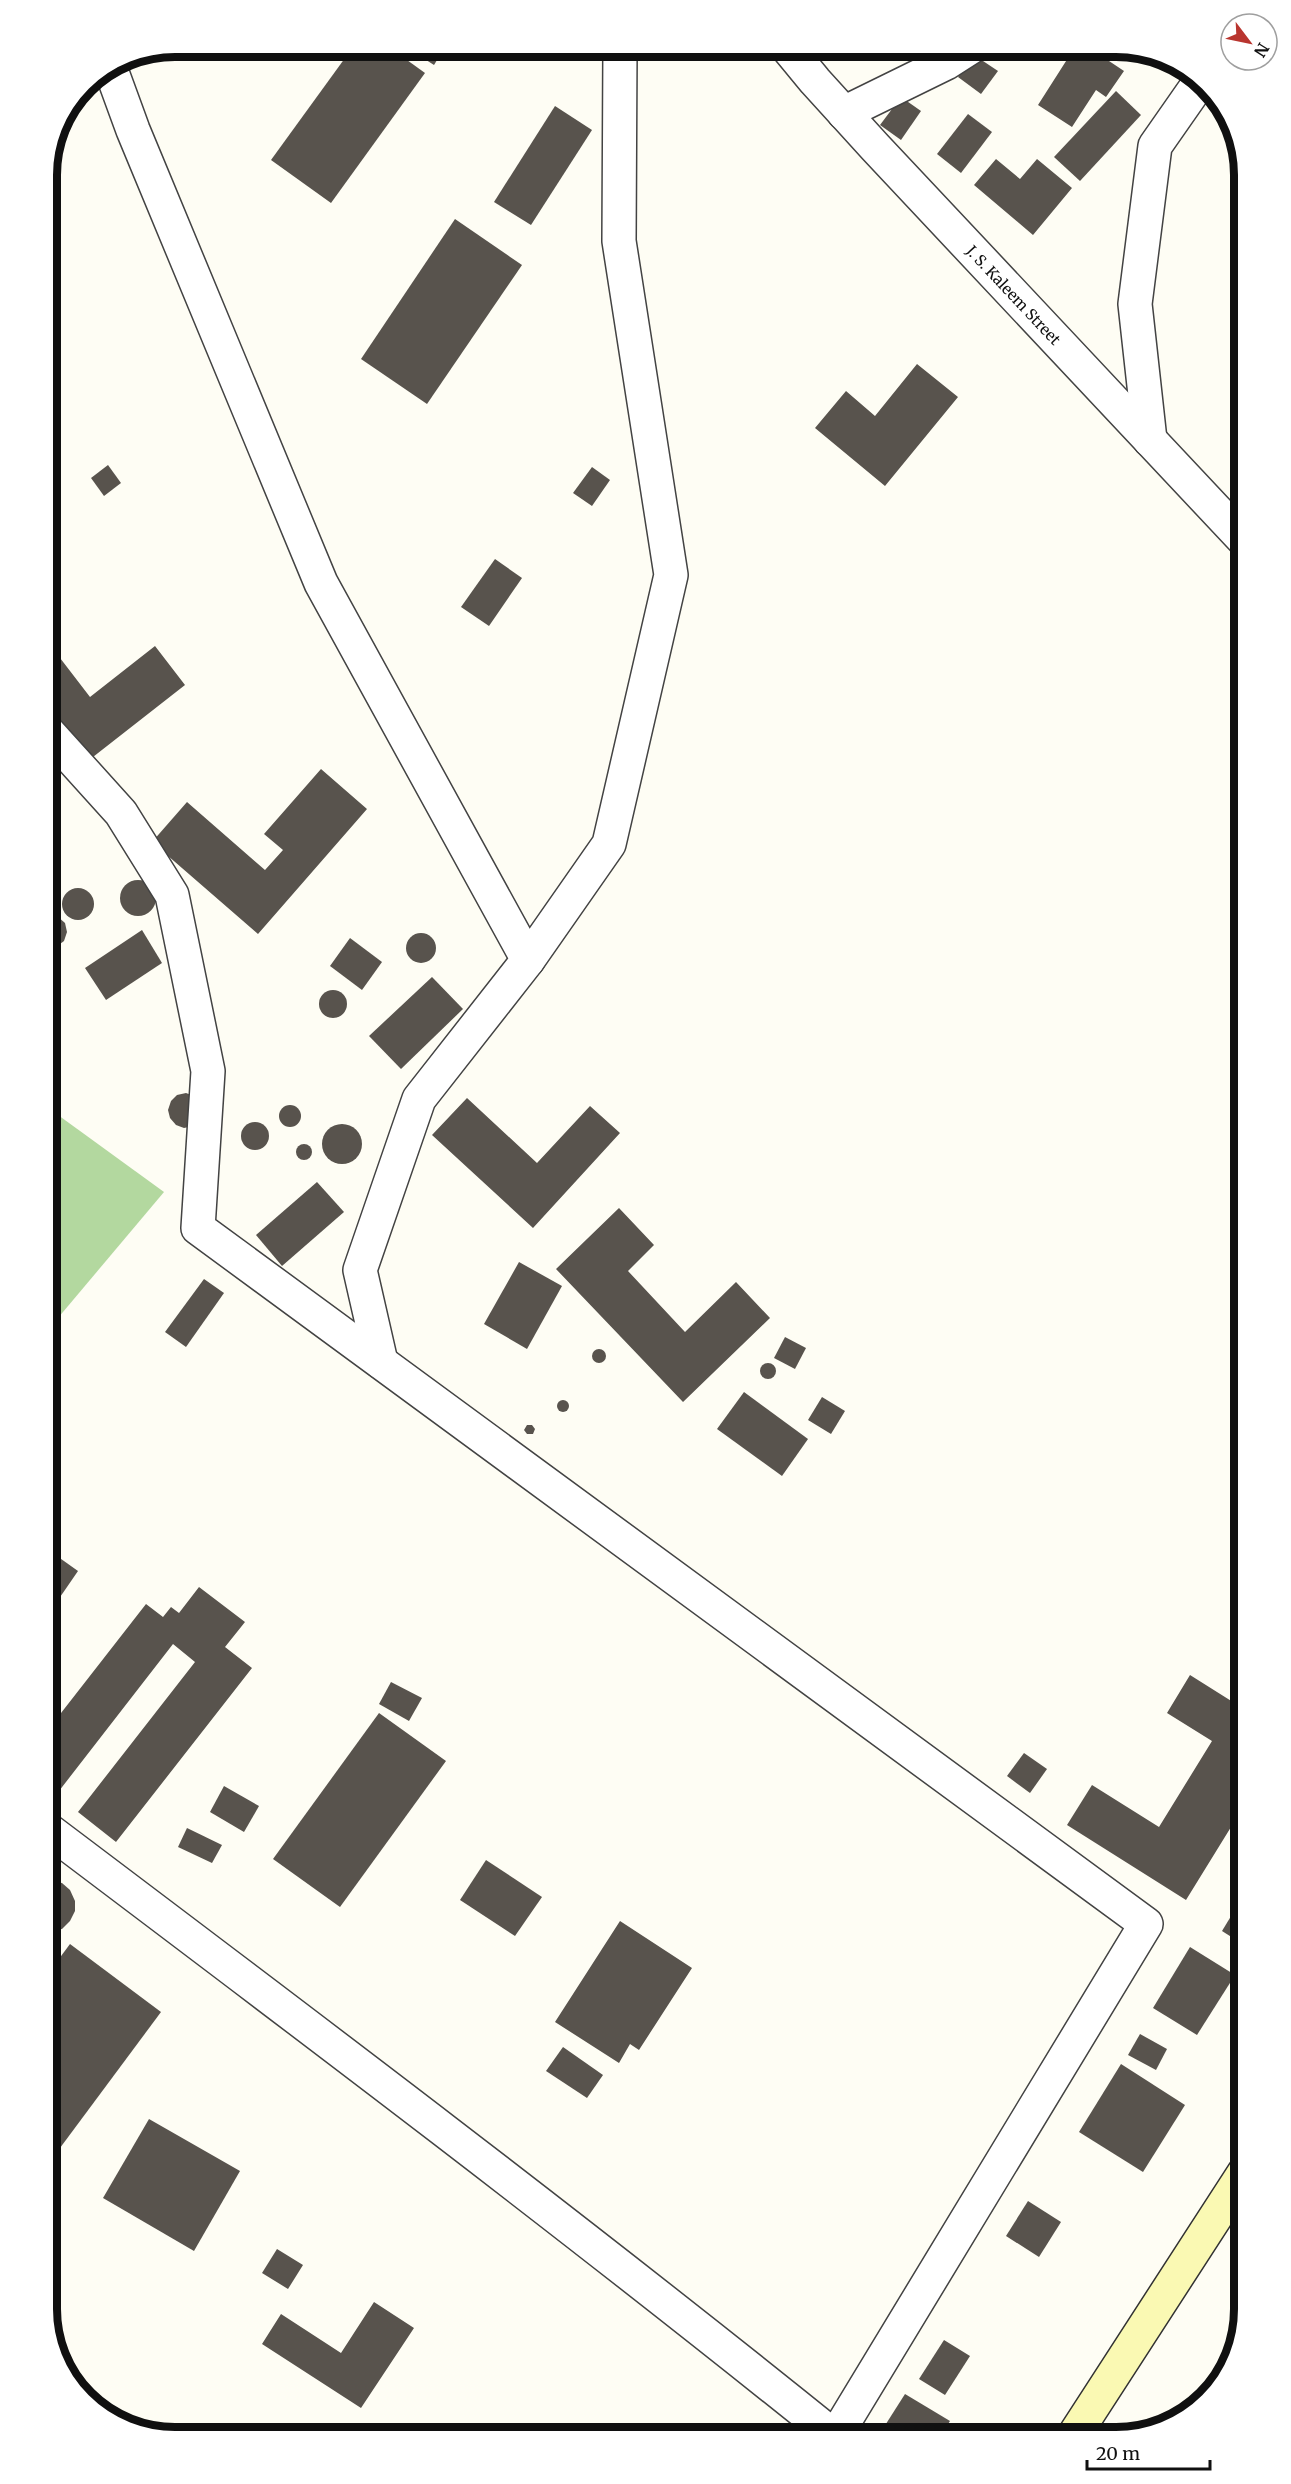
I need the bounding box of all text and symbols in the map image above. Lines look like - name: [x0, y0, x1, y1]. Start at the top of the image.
- north arrow: [1219, 12, 1279, 72]
- text: N: [1250, 39, 1274, 61]
- street label: J. S. Kaleem Street: [962, 240, 1065, 349]
- scale bar: [1087, 2433, 1210, 2471]
- text: 20 m: [1096, 2442, 1140, 2465]

